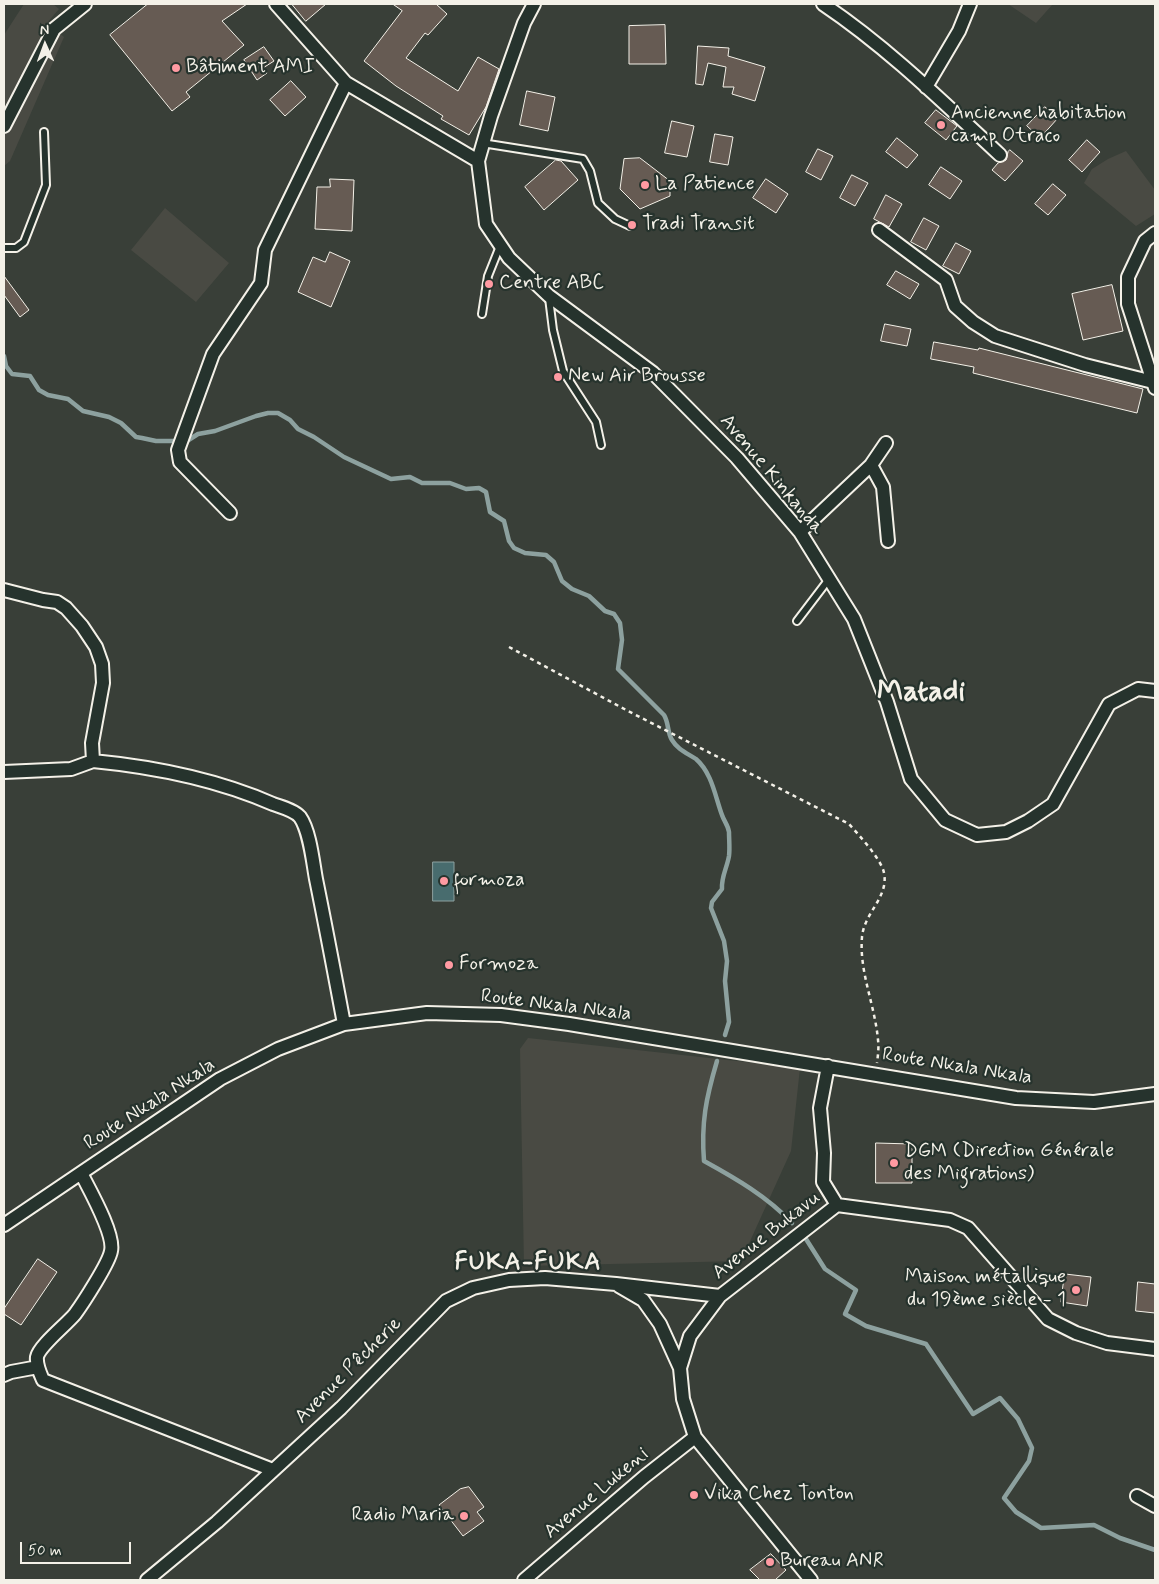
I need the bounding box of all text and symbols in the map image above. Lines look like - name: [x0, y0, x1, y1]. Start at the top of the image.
- north arrow: [20, 20, 70, 70]
- text: N: [39, 21, 49, 39]
- place label: Bâtiment AMI: [186, 56, 315, 80]
- marker: Bâtiment AMI: [170, 62, 182, 74]
- place label: Ancienne habitation camp Otraco: [951, 102, 1126, 149]
- marker: Ancienne habitation camp Otraco: [935, 119, 947, 131]
- place label: La Patience: [655, 173, 755, 197]
- marker: La Patience: [639, 179, 651, 191]
- place label: Tradi Transit: [642, 213, 755, 237]
- marker: Tradi Transit: [626, 219, 638, 231]
- place label: Centre ABC: [499, 272, 604, 296]
- marker: Centre ABC: [483, 278, 495, 290]
- place label: New Air Brousse: [568, 365, 706, 389]
- marker: New Air Brousse: [552, 371, 564, 383]
- street label: Avenue Kinkanda: [714, 410, 828, 540]
- district label: Matadi: [877, 676, 965, 712]
- place label: formoza: [454, 869, 525, 893]
- marker: formoza: [438, 875, 450, 887]
- place label: Formoza: [459, 953, 538, 977]
- marker: Formoza: [443, 959, 455, 971]
- street label: Route Nkala Nkala: [479, 985, 633, 1027]
- street label: Route Nkala Nkala: [880, 1043, 1034, 1091]
- street label: Route Nkala Nkala: [80, 1054, 220, 1156]
- place label: DGM (Direction Générale des Migrations): [904, 1140, 1114, 1187]
- marker: DGM (Direction Générale des Migrations): [888, 1157, 900, 1169]
- street label: Avenue Bukavu: [708, 1186, 826, 1286]
- district label: FUKA-FUKA: [455, 1249, 601, 1279]
- place label: Maison métallique du 19ème siècle - 1: [905, 1266, 1066, 1313]
- marker: Maison métallique du 19ème siècle - 1: [1070, 1284, 1082, 1296]
- street label: Avenue Pêcherie: [291, 1313, 407, 1429]
- street label: Avenue Lukeni: [540, 1443, 654, 1545]
- place label: Vika Chez Tonton: [704, 1483, 854, 1507]
- marker: Vika Chez Tonton: [688, 1489, 700, 1501]
- place label: Radio Maria: [351, 1504, 454, 1528]
- marker: Radio Maria: [458, 1510, 470, 1522]
- scale bar: [22, 1532, 134, 1564]
- text: 50 m: [28, 1541, 62, 1561]
- place label: Bureau ANR: [780, 1550, 884, 1574]
- marker: Bureau ANR: [764, 1556, 776, 1568]

